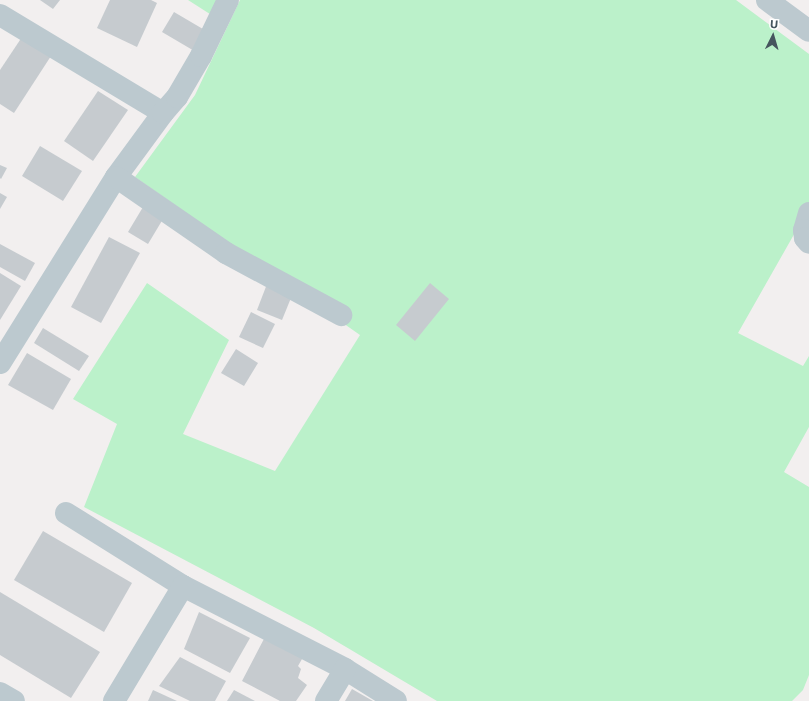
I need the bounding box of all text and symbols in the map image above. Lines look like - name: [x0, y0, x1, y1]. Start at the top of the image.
- north arrow: [753, 16, 793, 56]
- text: U: [770, 17, 779, 30]

